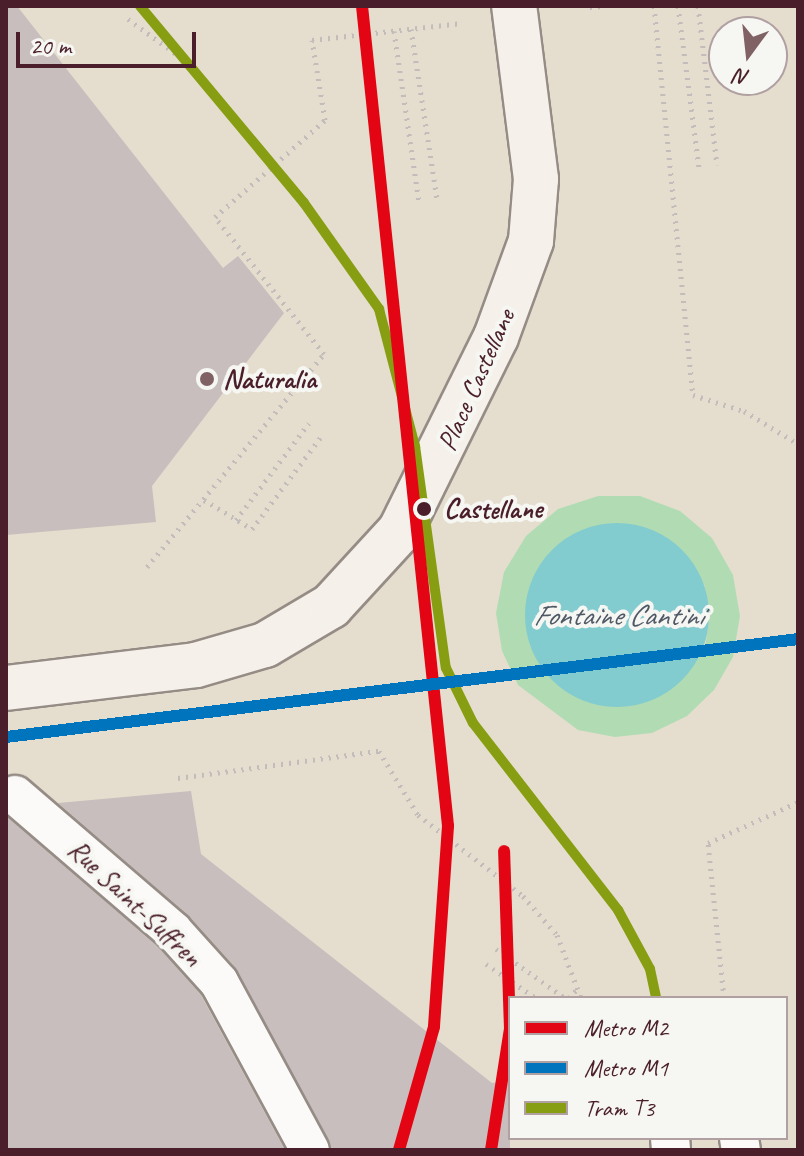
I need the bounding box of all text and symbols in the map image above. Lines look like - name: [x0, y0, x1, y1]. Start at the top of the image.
- scale bar: [20, 16, 200, 66]
- north arrow: [708, 16, 788, 96]
- text: 20 m: [30, 31, 71, 61]
- text: N: [732, 62, 753, 93]
- street label: Place Castellane: [430, 304, 522, 456]
- place label: Naturalia: [223, 362, 316, 396]
- marker: Naturalia: [198, 370, 216, 388]
- place label: Castellane: [444, 492, 542, 526]
- marker: Castellane: [411, 496, 437, 522]
- water label: Fontaine Cantini: [533, 597, 703, 633]
- street label: Rue Saint-Suffren: [61, 832, 209, 974]
- legend: [508, 996, 788, 1140]
- text: Metro M2: [584, 1013, 668, 1043]
- text: Metro M1: [584, 1053, 668, 1083]
- text: Tram T3: [584, 1093, 654, 1123]

